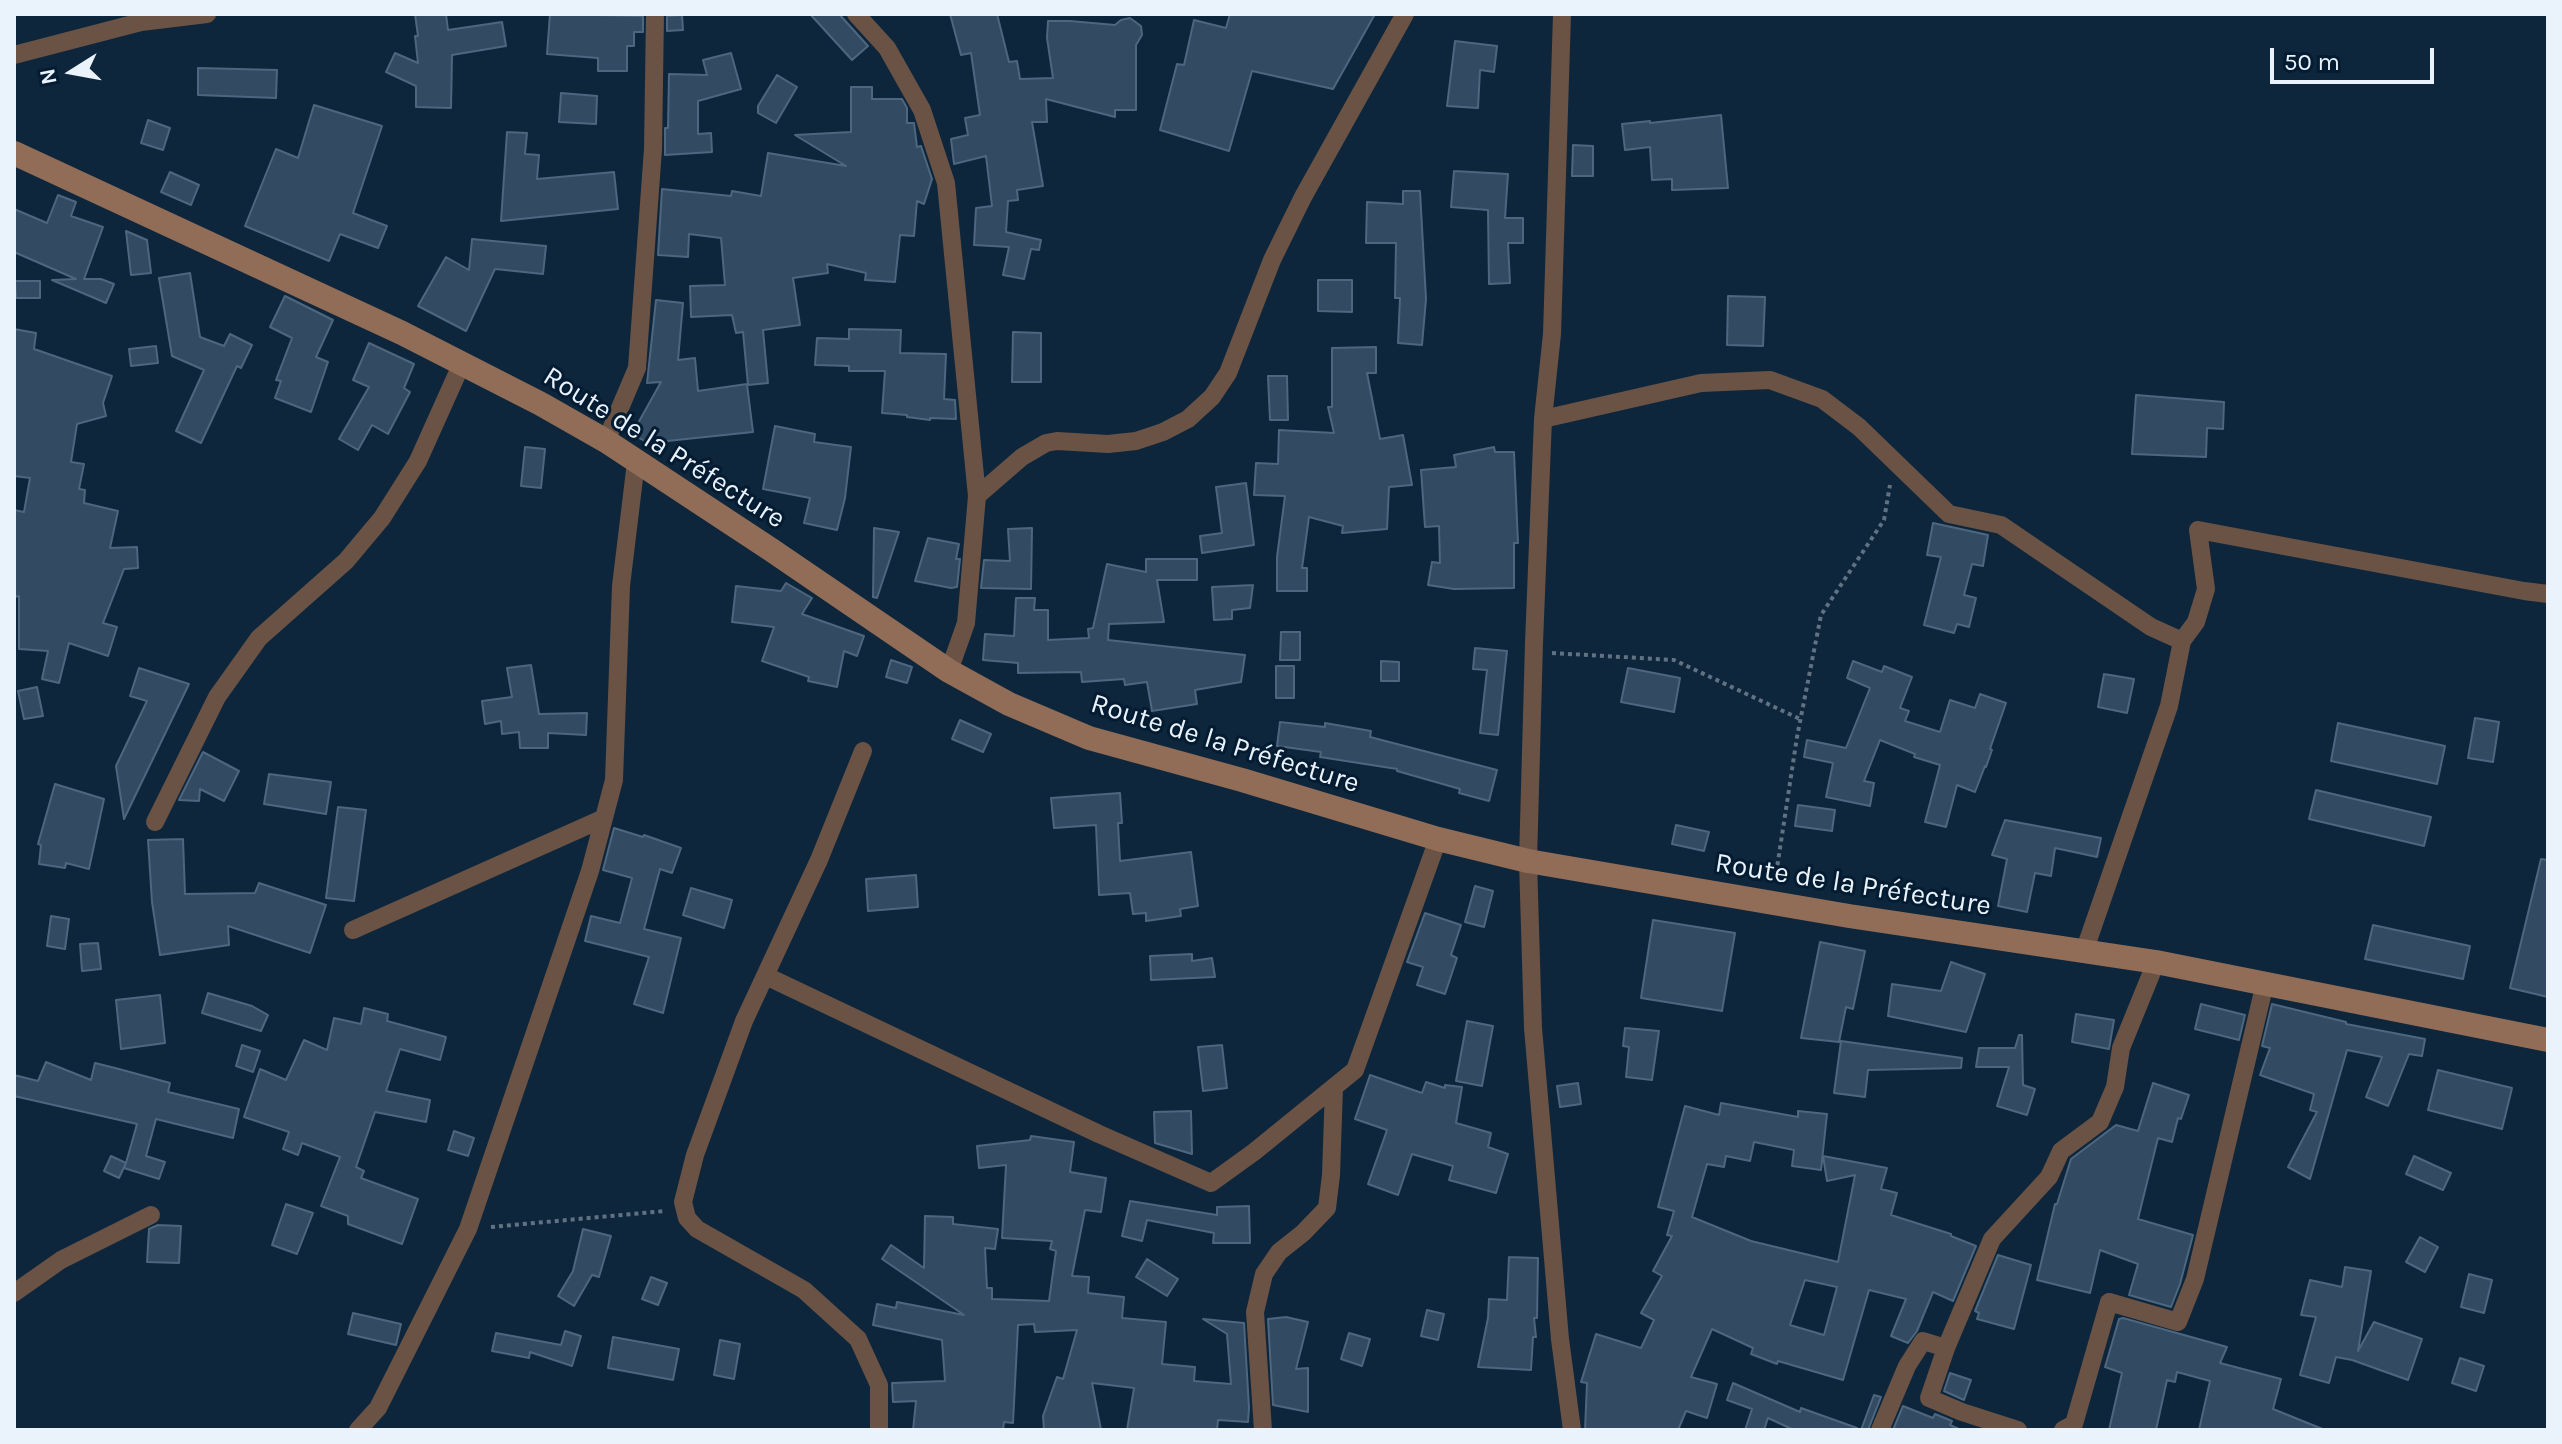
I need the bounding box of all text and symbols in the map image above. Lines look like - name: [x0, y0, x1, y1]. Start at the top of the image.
- north arrow: [32, 32, 112, 112]
- scale bar: [2274, 32, 2438, 82]
- text: 50 m: [2284, 48, 2340, 76]
- text: N: [34, 66, 63, 87]
- street label: Route de la Préfecture: [537, 360, 791, 536]
- street label: Route de la Préfecture: [1087, 687, 1363, 801]
- street label: Route de la Préfecture: [1713, 847, 1993, 923]

